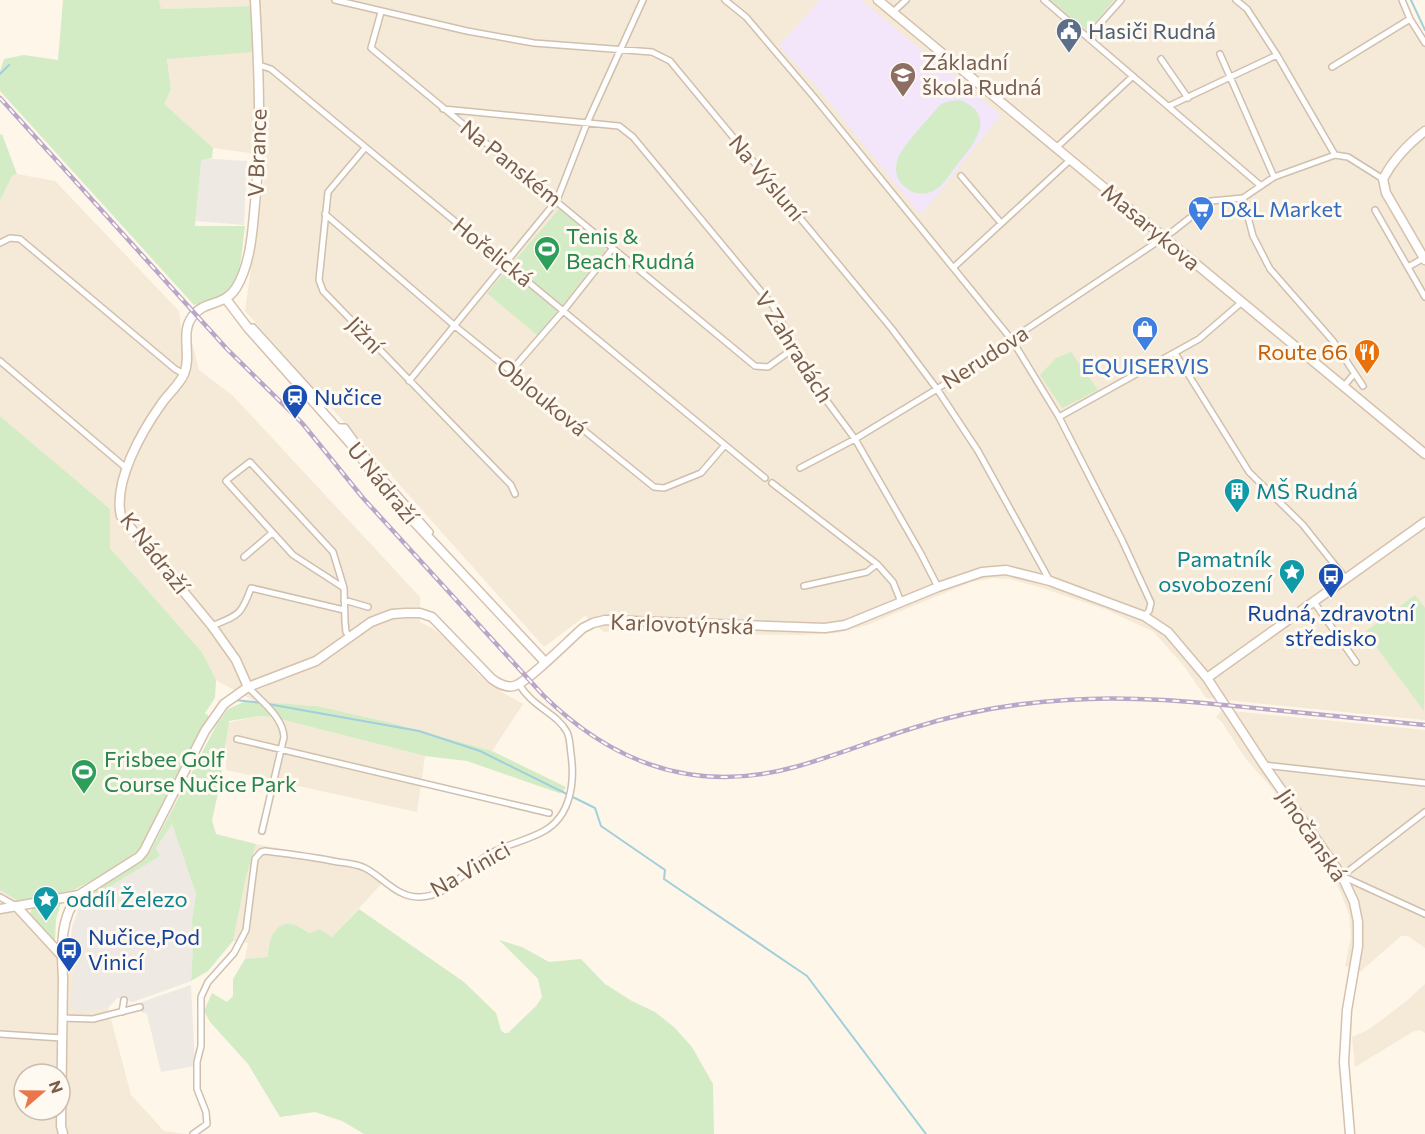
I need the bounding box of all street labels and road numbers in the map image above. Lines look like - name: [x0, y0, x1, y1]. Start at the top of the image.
- street label: V Brance: [241, 108, 272, 198]
- street label: Na Panském: [455, 114, 567, 212]
- street label: Na Výsluní: [724, 129, 812, 227]
- street label: Masarykova: [1096, 177, 1206, 276]
- street label: Hořelická: [448, 211, 539, 292]
- street label: V Zahradách: [750, 286, 839, 407]
- street label: Jižní: [341, 310, 390, 360]
- street label: Nerudova: [937, 319, 1033, 394]
- street label: Oblouková: [492, 352, 593, 441]
- street label: U Nádraží: [342, 436, 425, 530]
- street label: K Nádraží: [115, 506, 197, 600]
- street label: Karlovotýnská: [610, 608, 754, 639]
- street label: Jinočanská: [1272, 783, 1353, 886]
- street label: Na Vinici: [425, 835, 515, 902]

